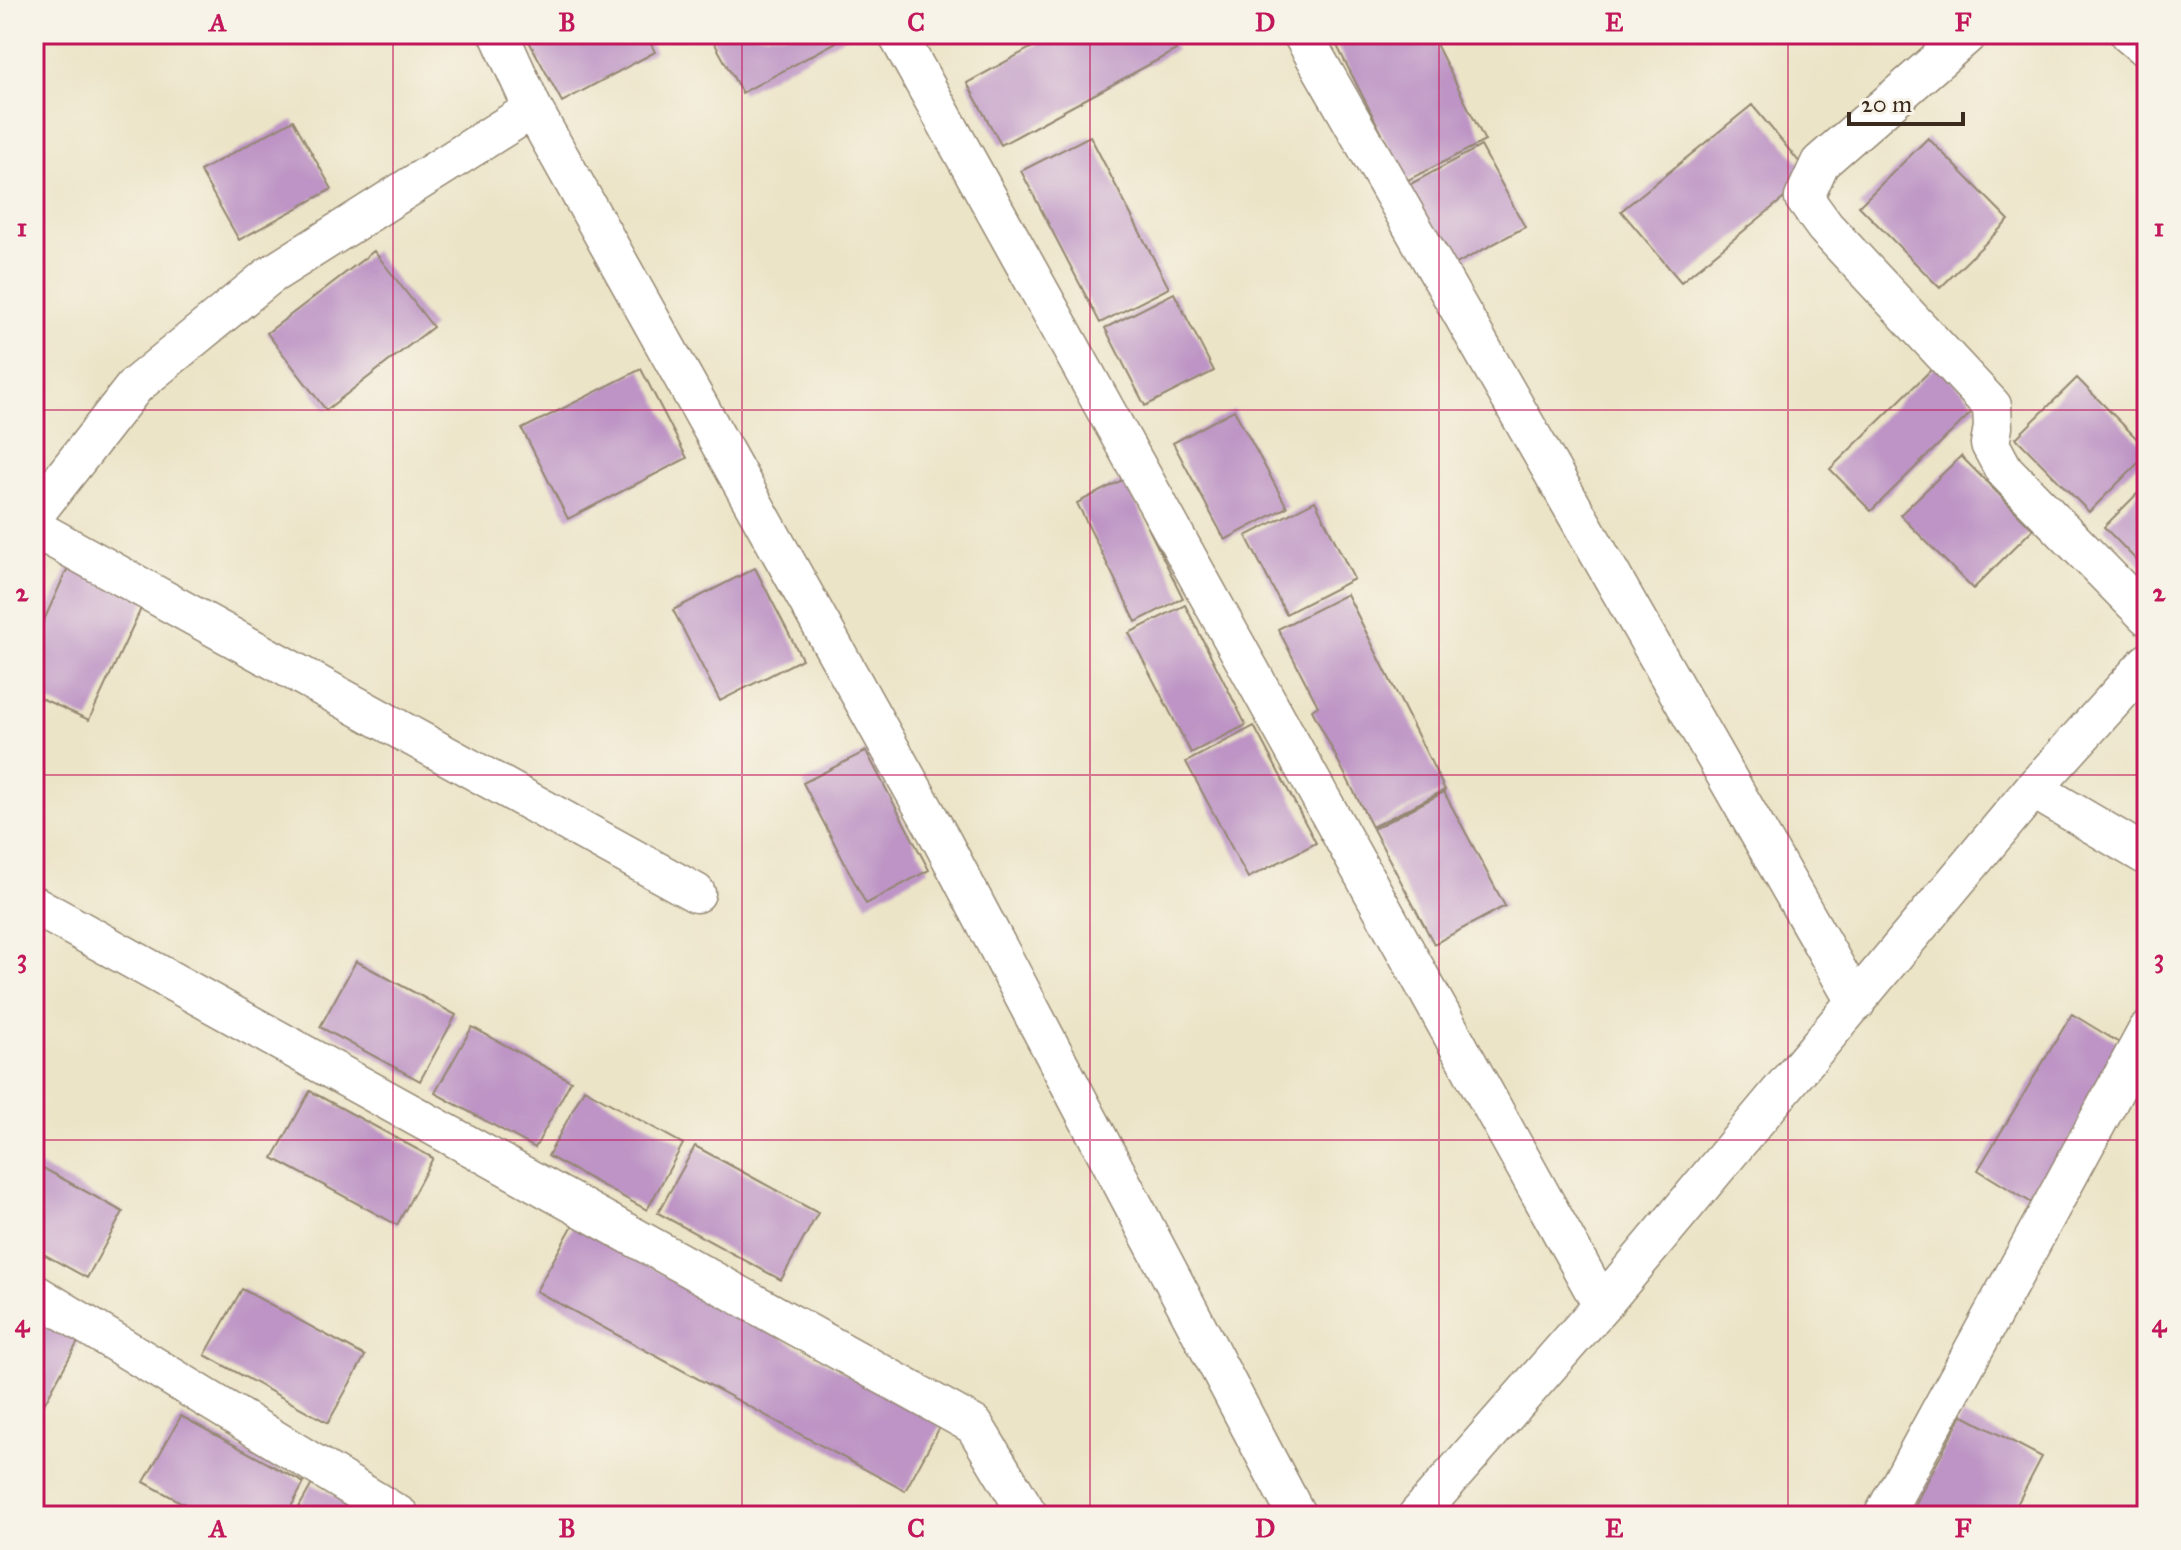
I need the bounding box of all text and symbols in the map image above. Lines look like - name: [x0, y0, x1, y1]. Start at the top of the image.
- text: A: [207, 6, 227, 38]
- text: B: [558, 6, 576, 38]
- text: C: [907, 6, 925, 38]
- text: D: [1255, 6, 1275, 38]
- text: E: [1605, 6, 1624, 38]
- text: F: [1955, 6, 1972, 38]
- scale bar: [1849, 76, 1963, 126]
- text: 20 m: [1861, 89, 1912, 119]
- text: 1: [17, 211, 27, 243]
- text: 1: [2154, 211, 2164, 243]
- text: 2: [16, 576, 30, 608]
- text: 2: [2153, 576, 2167, 608]
- text: 3: [17, 942, 27, 974]
- text: 3: [2154, 942, 2164, 974]
- text: 4: [15, 1307, 31, 1339]
- text: 4: [2152, 1307, 2168, 1339]
- text: A: [207, 1512, 227, 1544]
- text: B: [558, 1512, 576, 1544]
- text: C: [907, 1512, 925, 1544]
- text: D: [1255, 1512, 1275, 1544]
- text: E: [1605, 1512, 1624, 1544]
- text: F: [1955, 1512, 1972, 1544]

